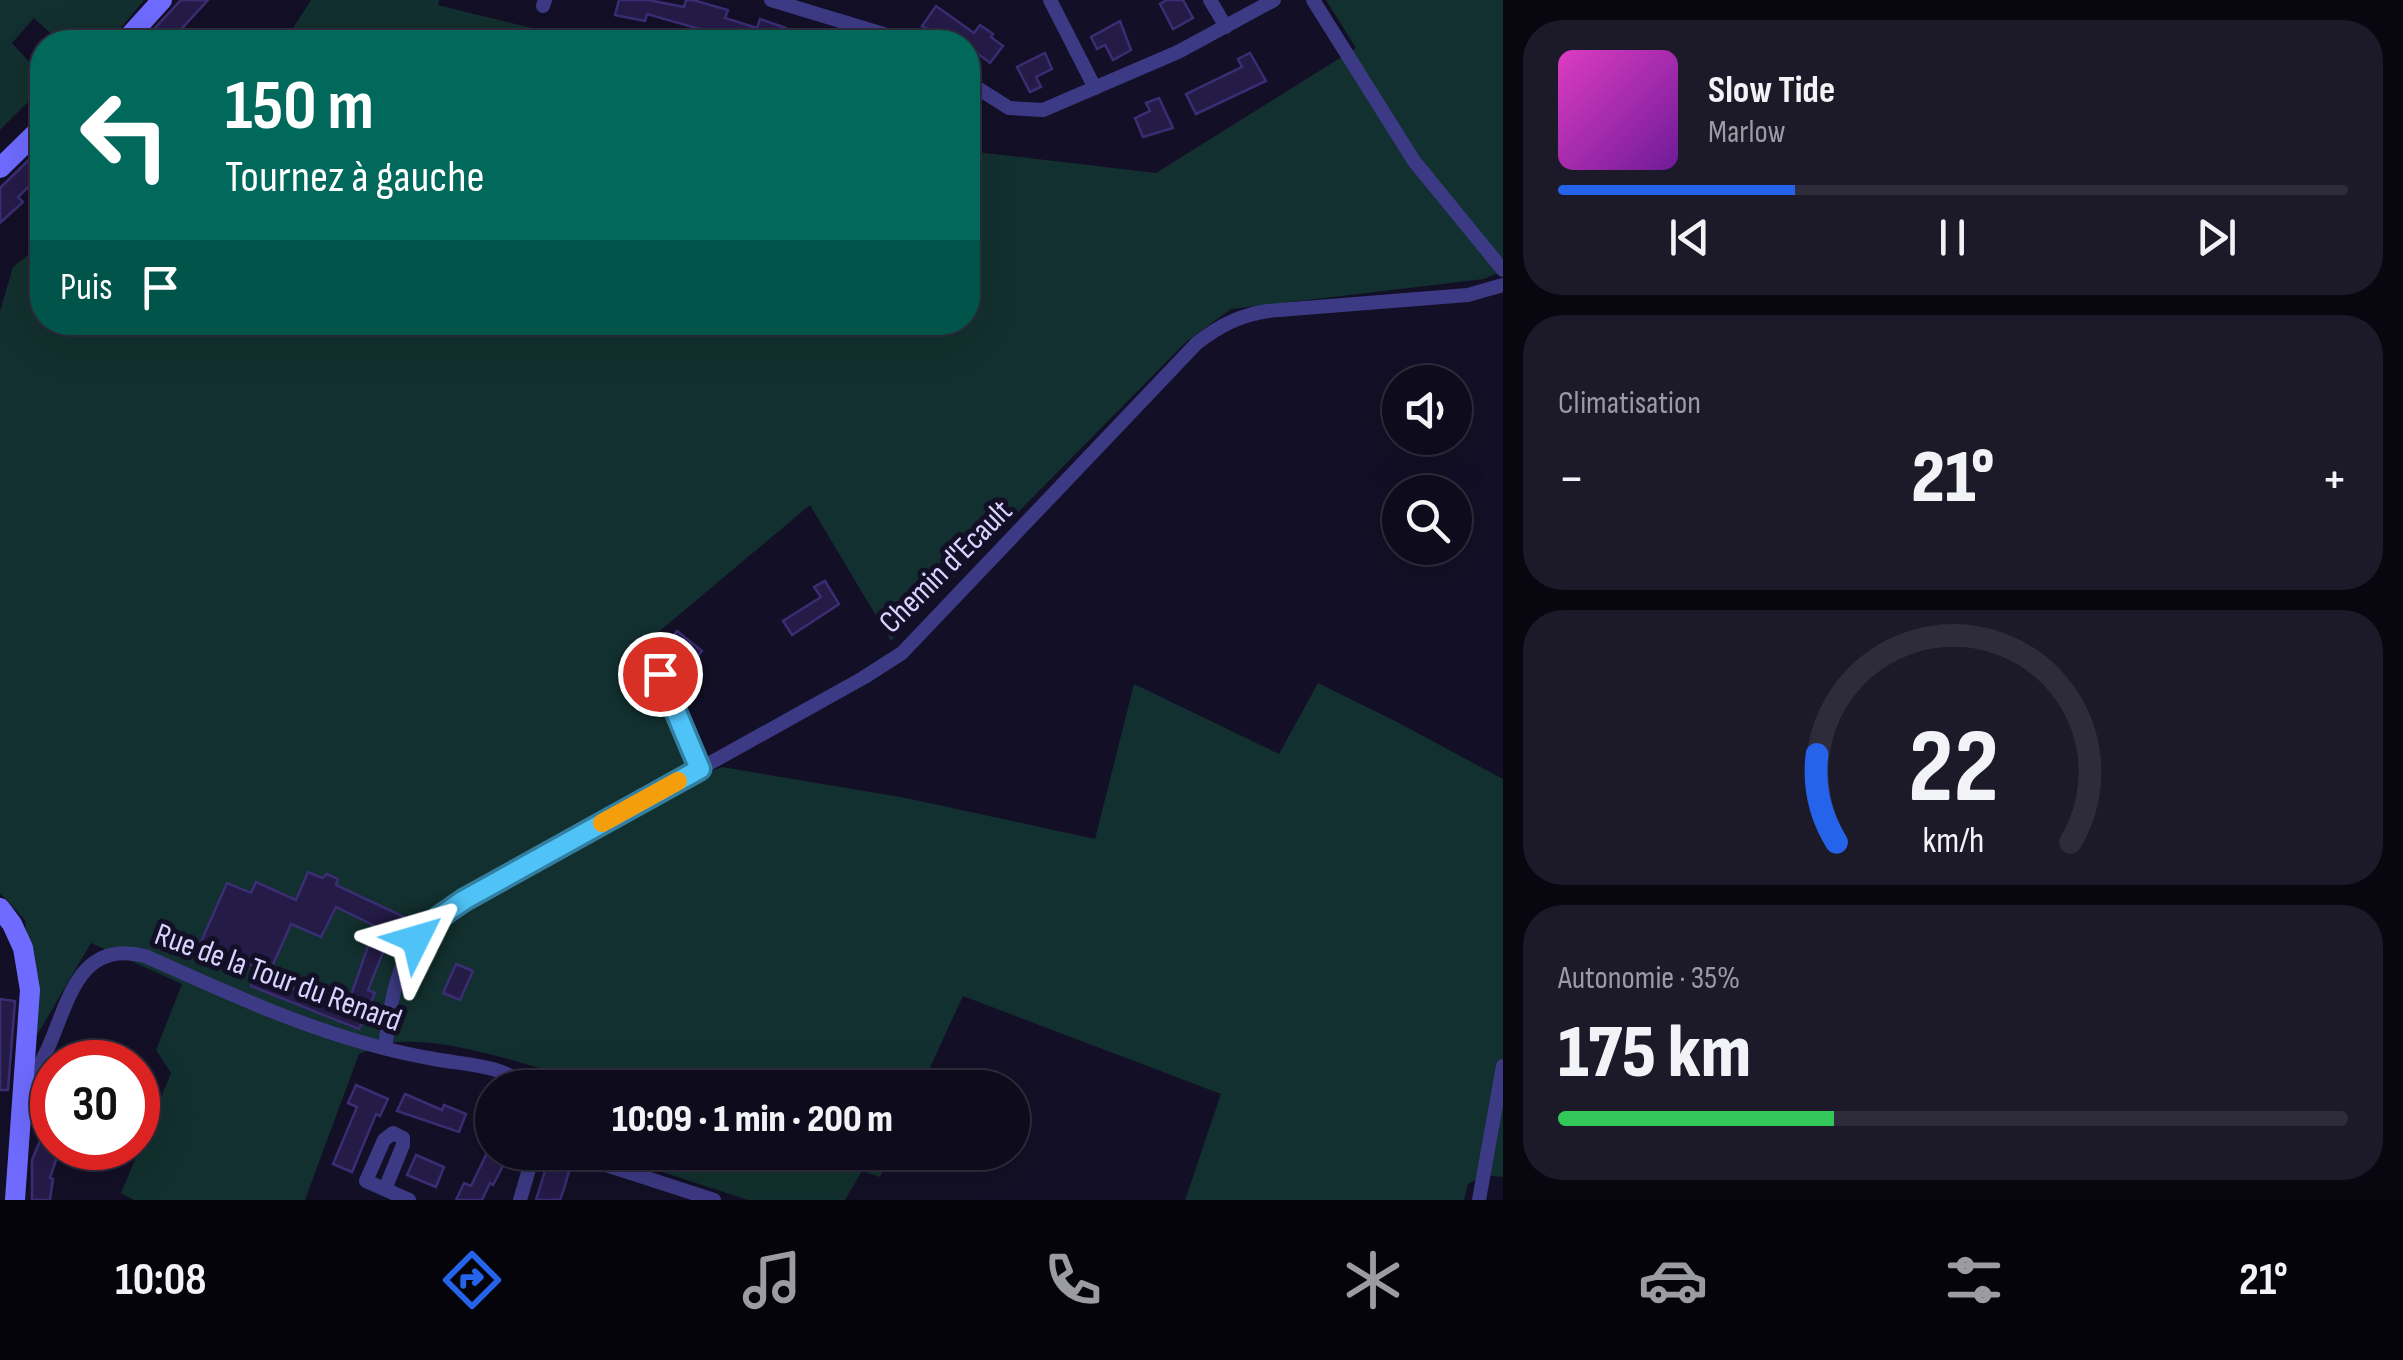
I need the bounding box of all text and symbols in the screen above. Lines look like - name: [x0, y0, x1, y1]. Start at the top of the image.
- text: 150 m: [225, 65, 374, 149]
- text: Slow Tide: [1708, 68, 1835, 113]
- icon: left: [60, 70, 190, 200]
- text: Marlow: [1708, 113, 1786, 152]
- text: Tournez à gauche: [225, 150, 485, 205]
- icon: previous: [1662, 210, 1717, 265]
- icon: pause: [1925, 210, 1980, 265]
- icon: next: [2189, 210, 2244, 265]
- icon: arrive: [133, 260, 188, 315]
- text: Puis: [60, 265, 113, 310]
- map controls: [1382, 365, 1472, 565]
- button: sound: [1382, 365, 1472, 455]
- text: Climatisation: [1558, 384, 1701, 423]
- text: 21°: [1911, 433, 1995, 524]
- text: −: [1558, 446, 1585, 513]
- text: +: [2321, 446, 2348, 513]
- button: search: [1382, 475, 1472, 565]
- street label: Chemin d'Ecault: [871, 492, 1021, 642]
- pin: [618, 632, 703, 717]
- icon: arrive: [633, 647, 688, 702]
- text: 22: [1907, 706, 1999, 831]
- text: km/h: [1922, 820, 1984, 863]
- position arrow: [364, 887, 468, 991]
- street label: Rue de la Tour du Renard: [149, 915, 407, 1041]
- text: Autonomie · 35%: [1558, 959, 1740, 998]
- text: 175 km: [1558, 1008, 1751, 1099]
- speed limit sign: 30: [30, 1040, 160, 1170]
- text: 10:09 · 1 min · 200 m: [612, 1097, 893, 1142]
- icon: directions: [437, 1245, 507, 1315]
- icon: music: [737, 1245, 807, 1315]
- icon: phone: [1038, 1245, 1108, 1315]
- icon: climate: [1338, 1245, 1408, 1315]
- icon: car: [1638, 1245, 1708, 1315]
- icon: filters: [1939, 1245, 2009, 1315]
- text: 10:08: [115, 1253, 206, 1308]
- text: 21°: [2239, 1253, 2288, 1308]

